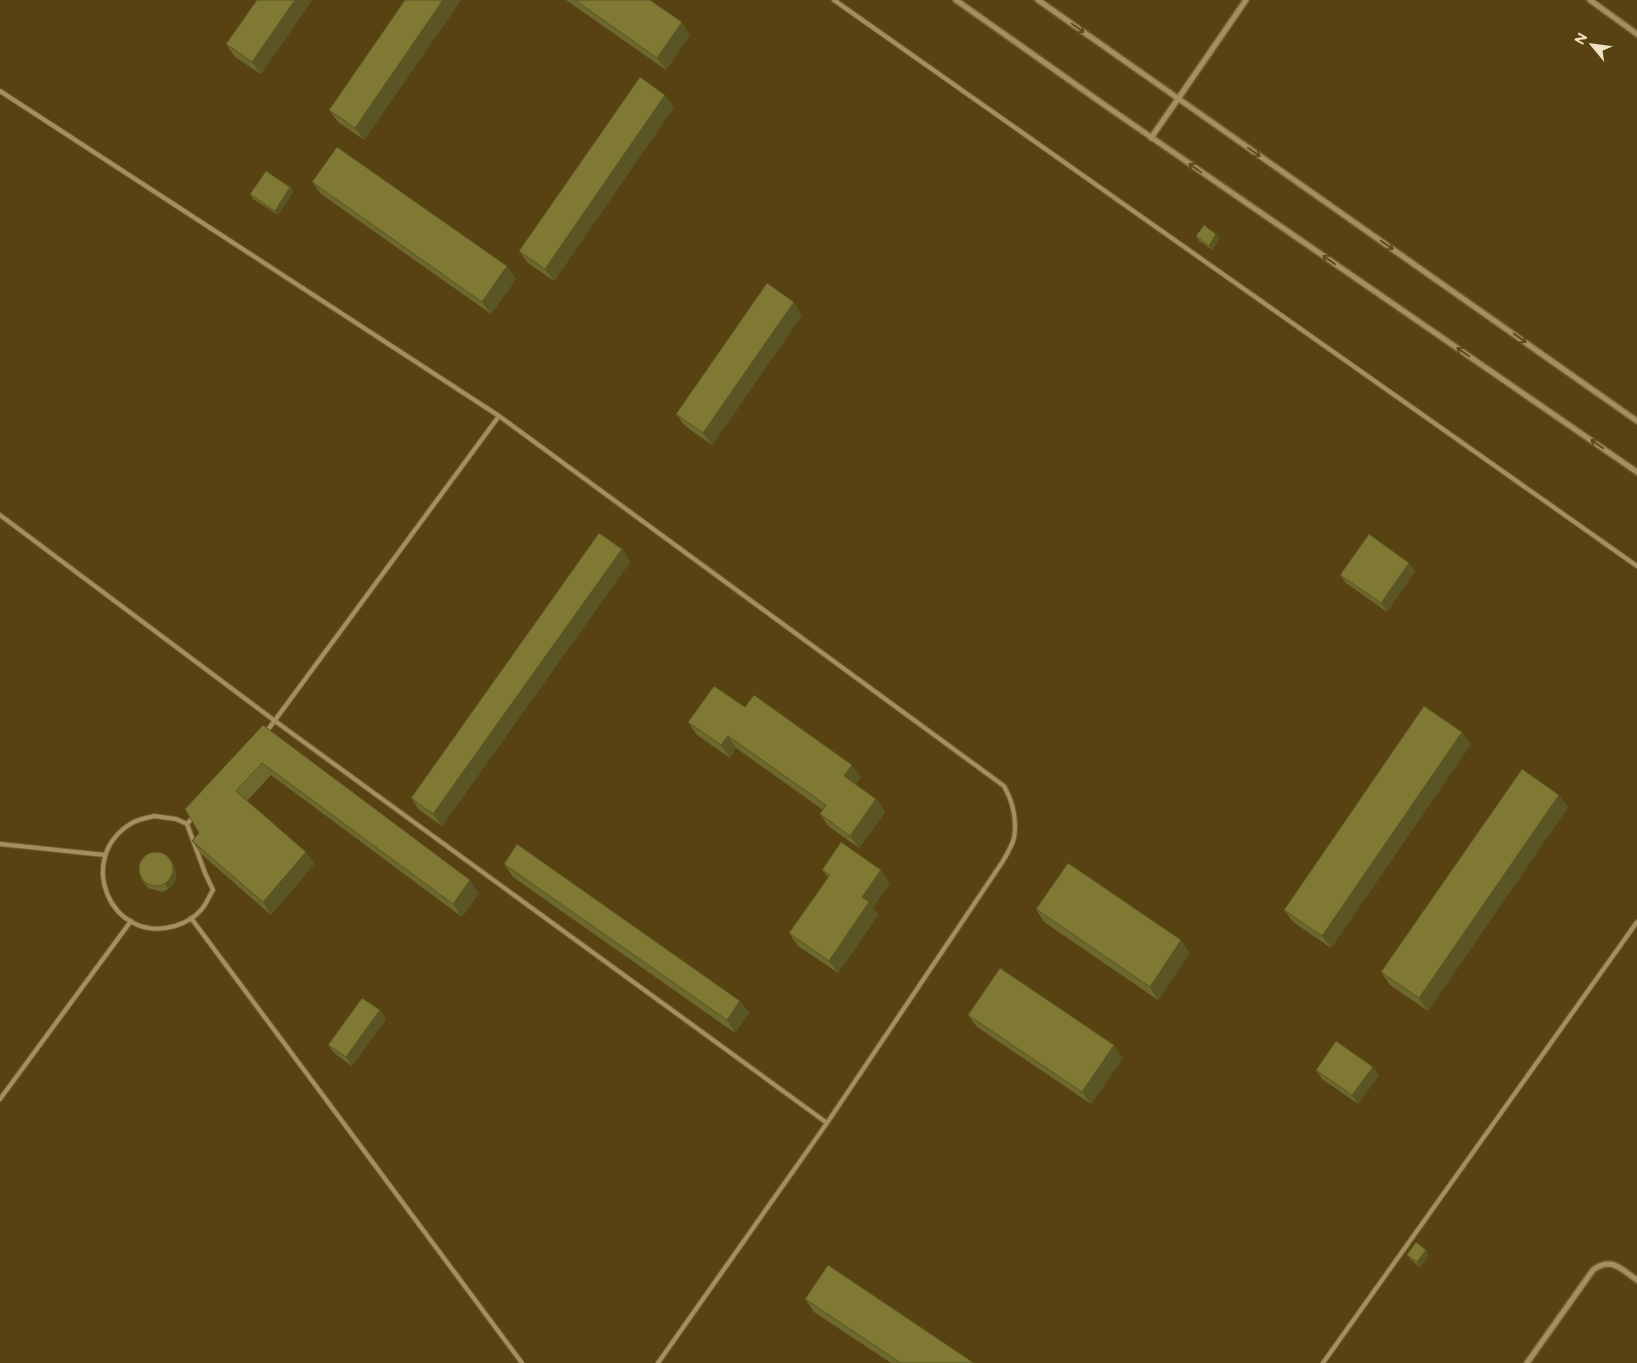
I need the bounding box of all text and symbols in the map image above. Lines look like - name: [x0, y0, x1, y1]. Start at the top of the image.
- north arrow: [1567, 20, 1617, 70]
- one-way arrow: [1071, 23, 1085, 33]
- text: N: [1571, 30, 1591, 48]
- one-way arrow: [1246, 147, 1260, 157]
- one-way arrow: [1188, 163, 1202, 173]
- one-way arrow: [1379, 240, 1393, 250]
- one-way arrow: [1322, 255, 1336, 265]
- one-way arrow: [1512, 333, 1526, 343]
- one-way arrow: [1456, 347, 1470, 357]
- one-way arrow: [1590, 439, 1604, 449]

